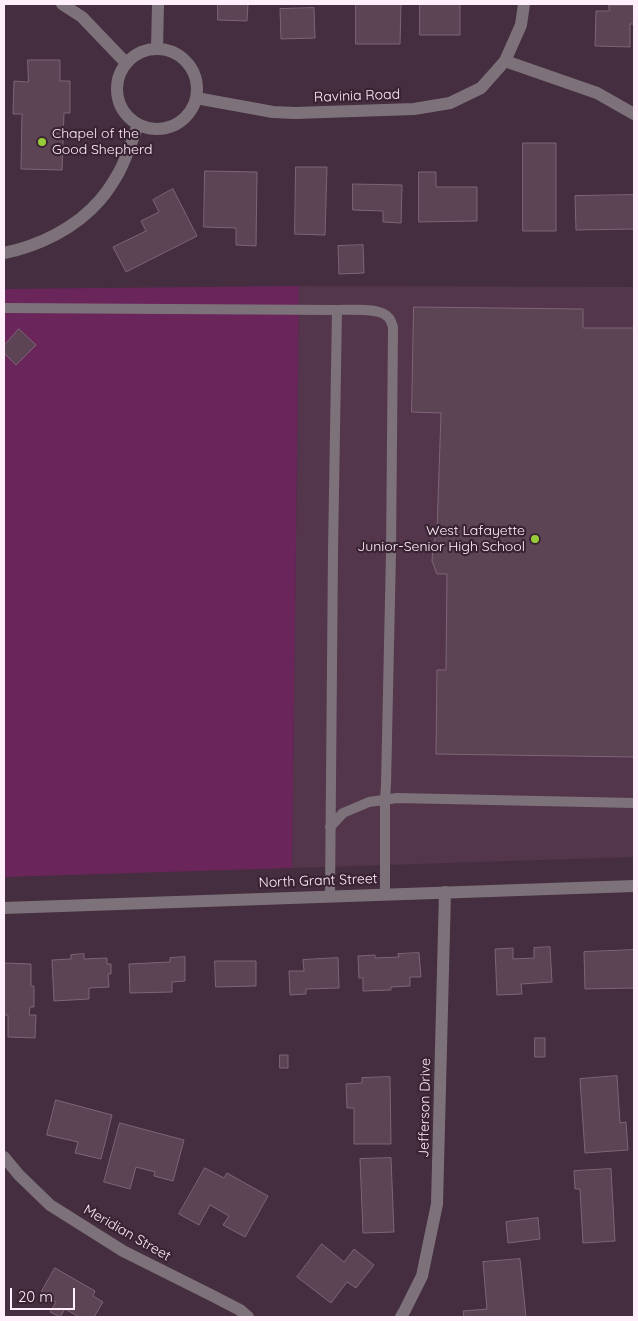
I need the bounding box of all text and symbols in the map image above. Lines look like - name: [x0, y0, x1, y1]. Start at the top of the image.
- street label: Ravinia Road: [314, 86, 400, 106]
- place label: Chapel of the Good Shepherd: [52, 126, 153, 158]
- marker: Chapel of the Good Shepherd: [36, 136, 48, 148]
- place label: West Lafayette Junior-Senior High School: [357, 523, 525, 556]
- marker: West Lafayette Junior-Senior High School: [529, 533, 541, 545]
- street label: North Grant Street: [258, 871, 378, 891]
- street label: Jefferson Drive: [416, 1058, 434, 1158]
- street label: Meridian Street: [80, 1201, 174, 1265]
- scale bar: [12, 1278, 78, 1310]
- text: 20 m: [18, 1287, 53, 1306]

